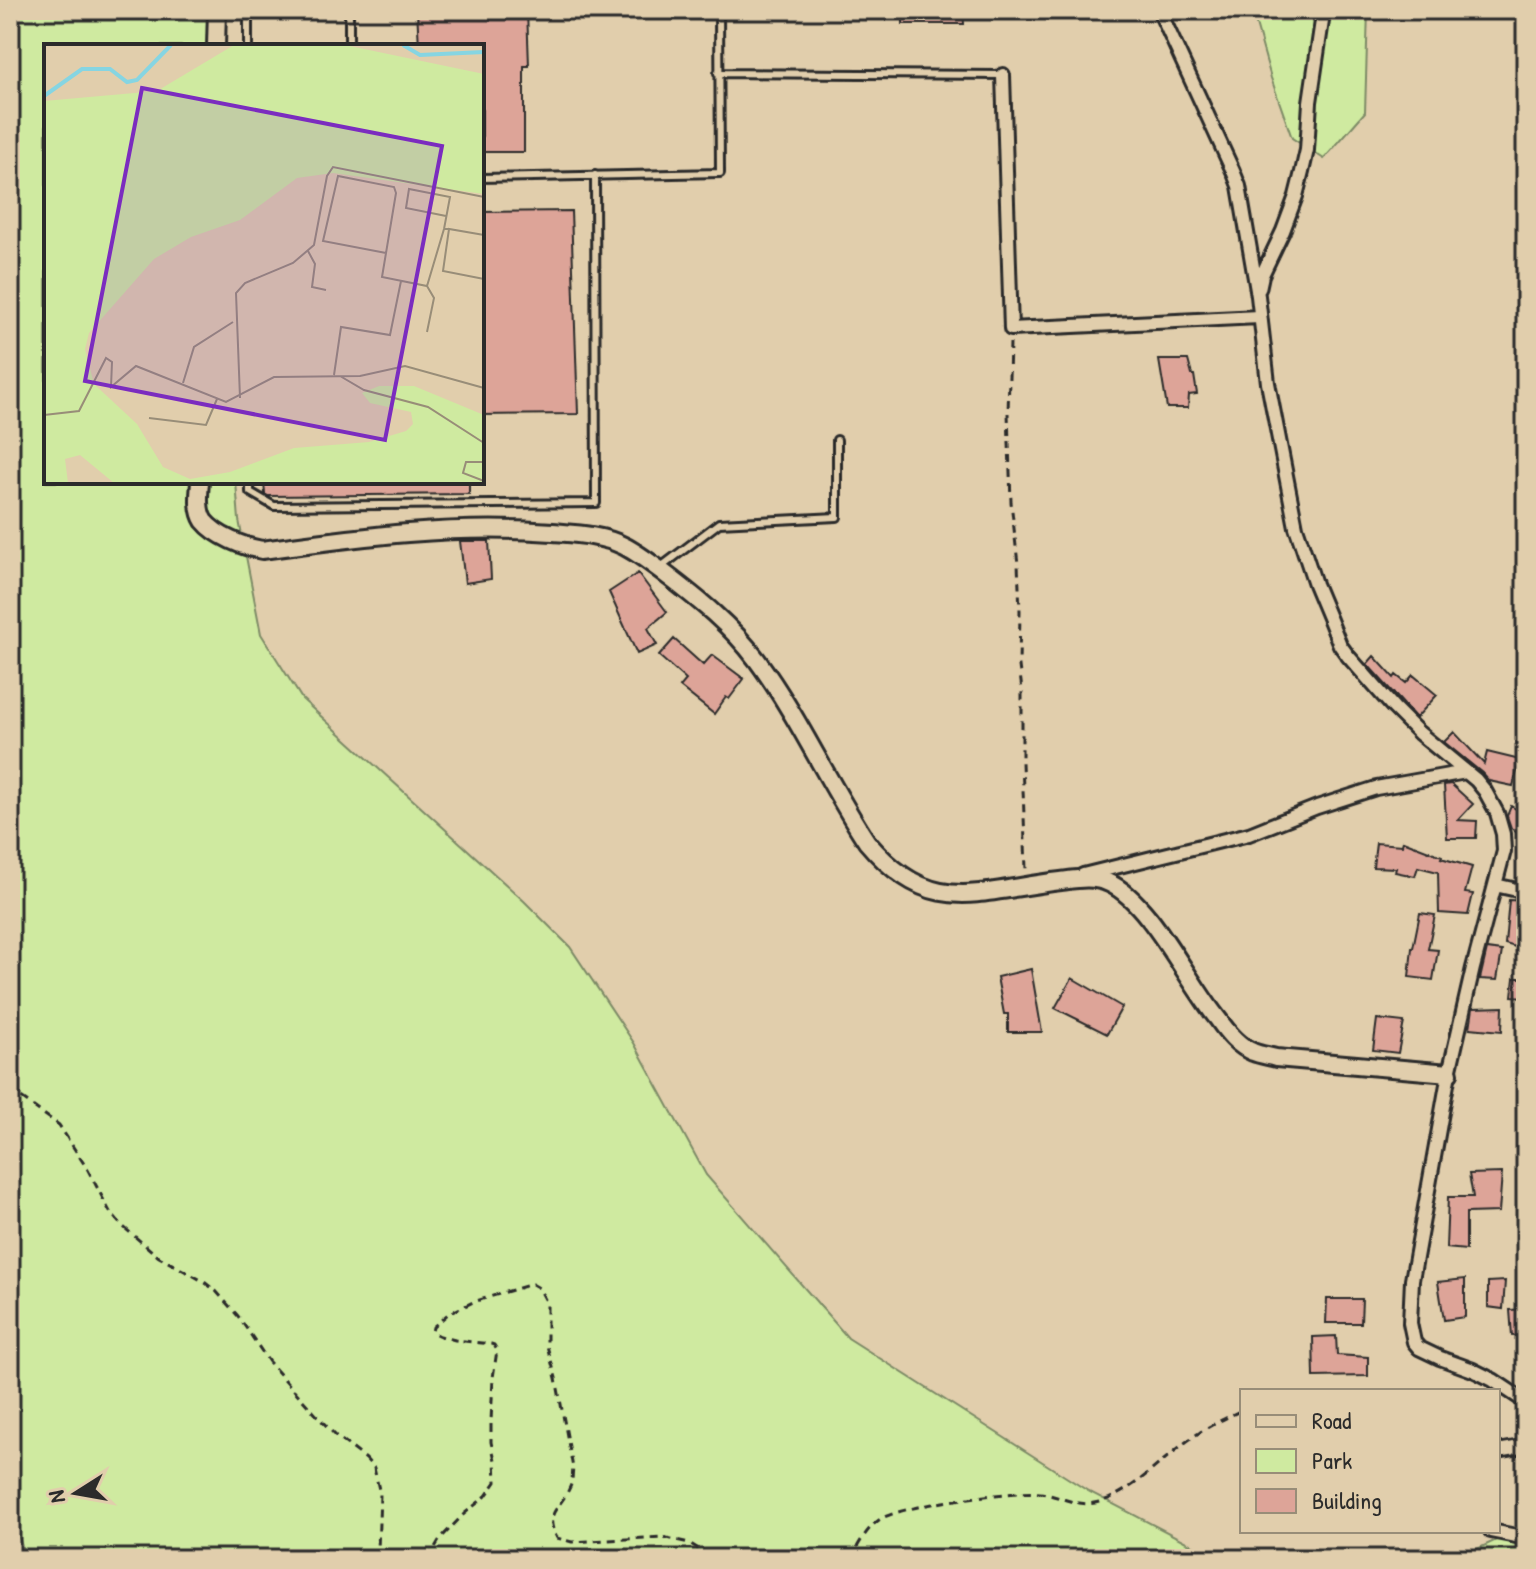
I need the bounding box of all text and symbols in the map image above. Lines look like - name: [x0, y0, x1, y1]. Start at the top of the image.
- inset map: [44, 44, 484, 484]
- legend: [1240, 1389, 1500, 1533]
- text: Road: [1312, 1404, 1351, 1436]
- text: Park: [1312, 1444, 1352, 1476]
- north arrow: [36, 1453, 116, 1533]
- text: Building: [1312, 1484, 1382, 1516]
- text: N: [40, 1488, 72, 1505]

